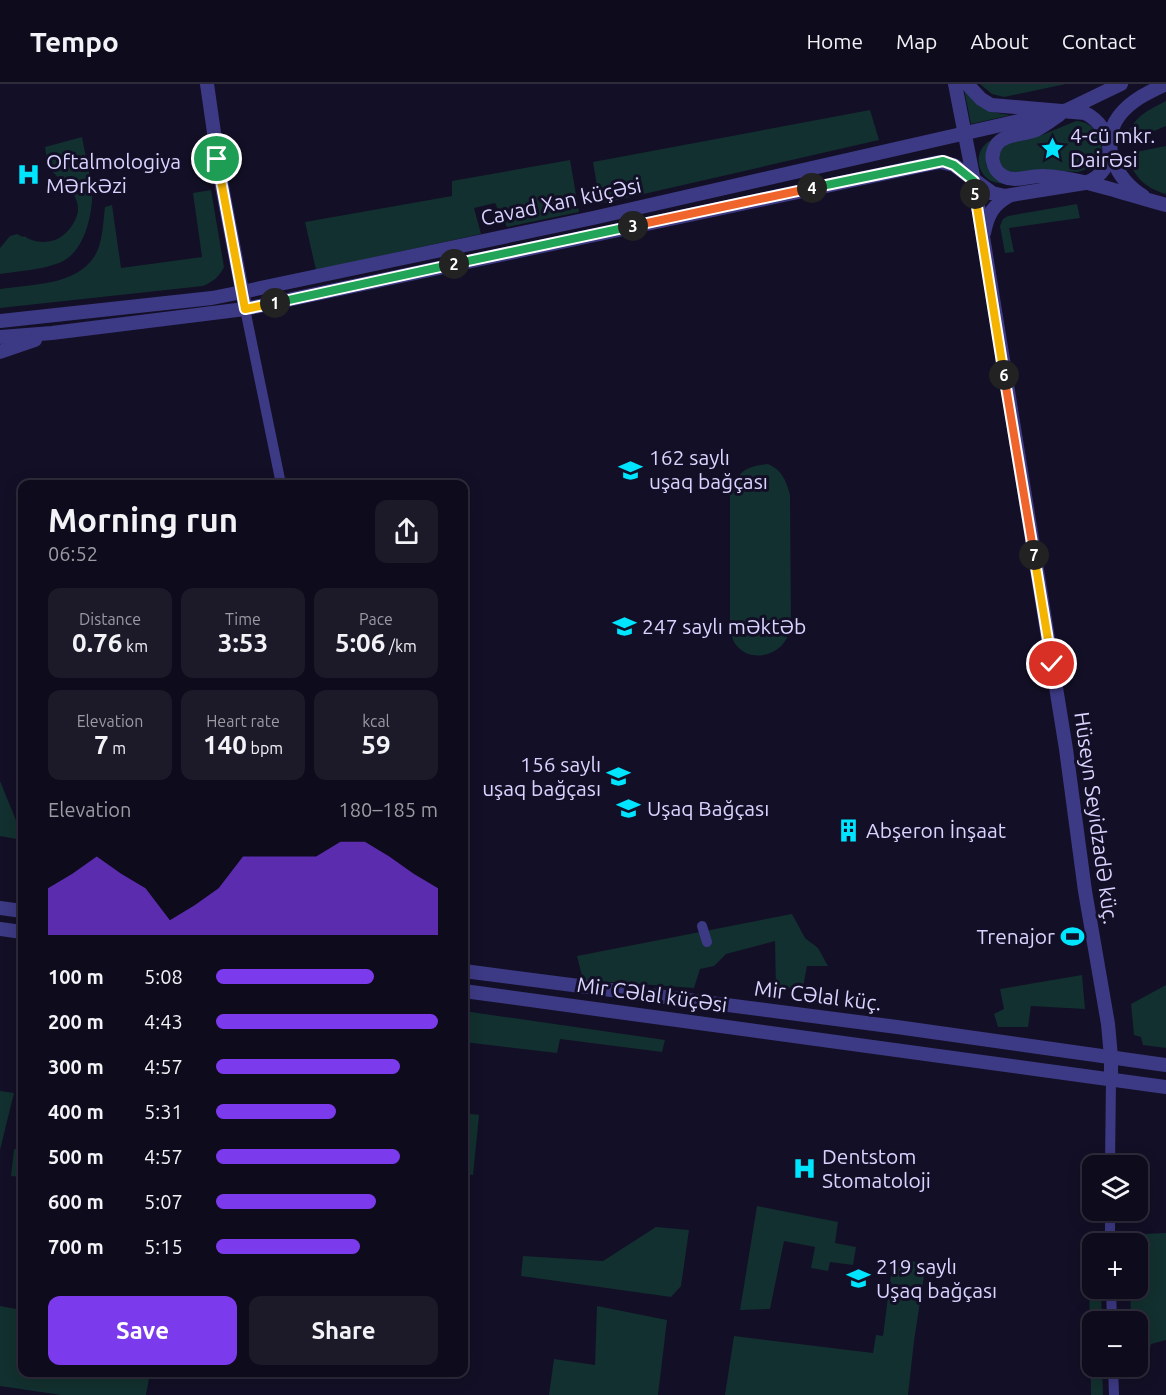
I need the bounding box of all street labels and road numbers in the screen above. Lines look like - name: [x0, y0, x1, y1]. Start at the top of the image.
- street label: Cavad Xan küçəsi: [478, 172, 643, 230]
- street label: Hüseyn Seyidzadə küç.: [1070, 710, 1124, 926]
- street label: Mir Cəlal küçəsi: [575, 972, 729, 1016]
- street label: Mir Cəlal küç.: [753, 975, 883, 1015]

